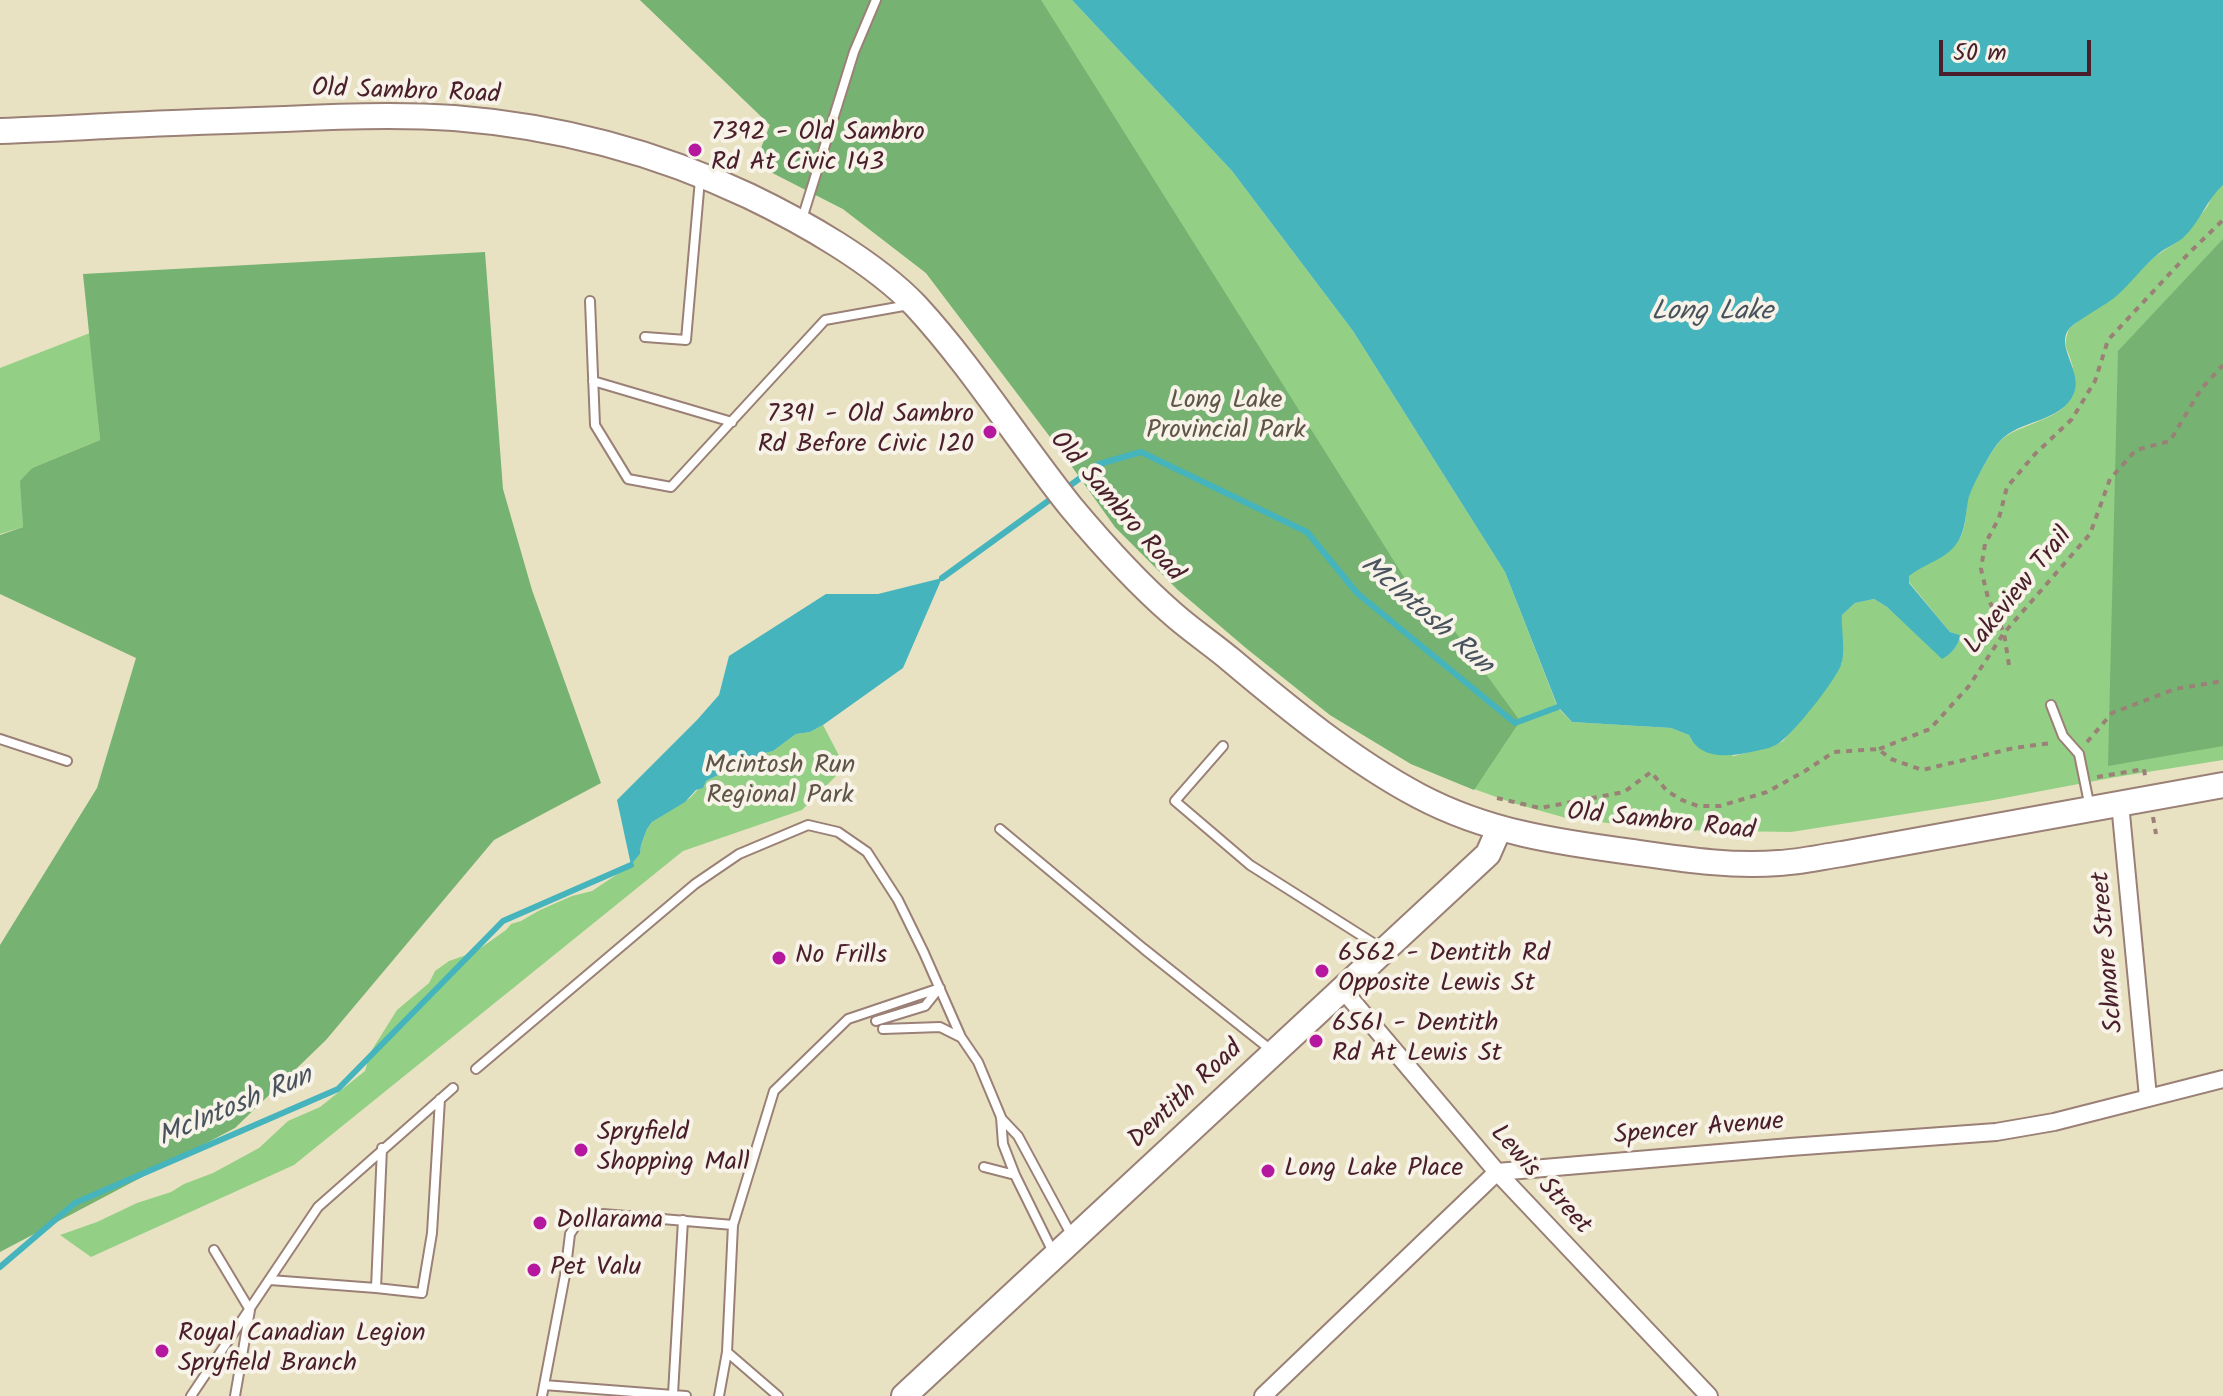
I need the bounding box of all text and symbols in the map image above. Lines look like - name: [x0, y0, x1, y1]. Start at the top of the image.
- scale bar: [1943, 24, 2095, 74]
- text: 50 m: [1953, 34, 2007, 73]
- street label: Old Sambro Road: [311, 75, 501, 113]
- place label: 7392 - Old Sambro Rd At Civic 143: [711, 119, 925, 180]
- marker: 7392 - Old Sambro Rd At Civic 143: [686, 141, 704, 159]
- water label: Long Lake: [1651, 297, 1773, 331]
- park label: Long Lake Provincial Park: [1146, 387, 1306, 448]
- place label: 7391 - Old Sambro Rd Before Civic 120: [758, 401, 974, 462]
- marker: 7391 - Old Sambro Rd Before Civic 120: [981, 423, 999, 441]
- street label: Old Sambro Road: [1041, 426, 1189, 590]
- street label: Lakeview Trail: [1959, 522, 2081, 662]
- water label: McIntosh Run: [1352, 550, 1498, 684]
- park label: Mcintosh Run Regional Park: [705, 752, 855, 814]
- street label: Old Sambro Road: [1565, 799, 1757, 849]
- street label: Schnare Street: [2087, 870, 2133, 1034]
- place label: 6562 - Dentith Rd Opposite Lewis St: [1338, 940, 1550, 1002]
- place label: No Frills: [795, 942, 887, 974]
- marker: No Frills: [770, 949, 788, 967]
- marker: 6562 - Dentith Rd Opposite Lewis St: [1313, 962, 1331, 980]
- place label: 6561 - Dentith Rd At Lewis St: [1332, 1010, 1502, 1072]
- marker: 6561 - Dentith Rd At Lewis St: [1307, 1032, 1325, 1050]
- street label: Dentith Road: [1123, 1035, 1251, 1157]
- water label: McIntosh Run: [154, 1061, 318, 1157]
- street label: Spencer Avenue: [1613, 1108, 1785, 1154]
- place label: Spryfield Shopping Mall: [597, 1119, 750, 1180]
- street label: Lewis Street: [1482, 1120, 1596, 1242]
- marker: Spryfield Shopping Mall: [572, 1141, 590, 1159]
- place label: Long Lake Place: [1284, 1155, 1463, 1187]
- marker: Long Lake Place: [1259, 1162, 1277, 1180]
- place label: Dollarama: [556, 1207, 663, 1239]
- marker: Dollarama: [531, 1214, 549, 1232]
- place label: Pet Valu: [550, 1254, 641, 1286]
- marker: Pet Valu: [525, 1261, 543, 1279]
- place label: Royal Canadian Legion Spryfield Branch: [178, 1320, 426, 1382]
- marker: Royal Canadian Legion Spryfield Branch: [153, 1342, 171, 1360]

